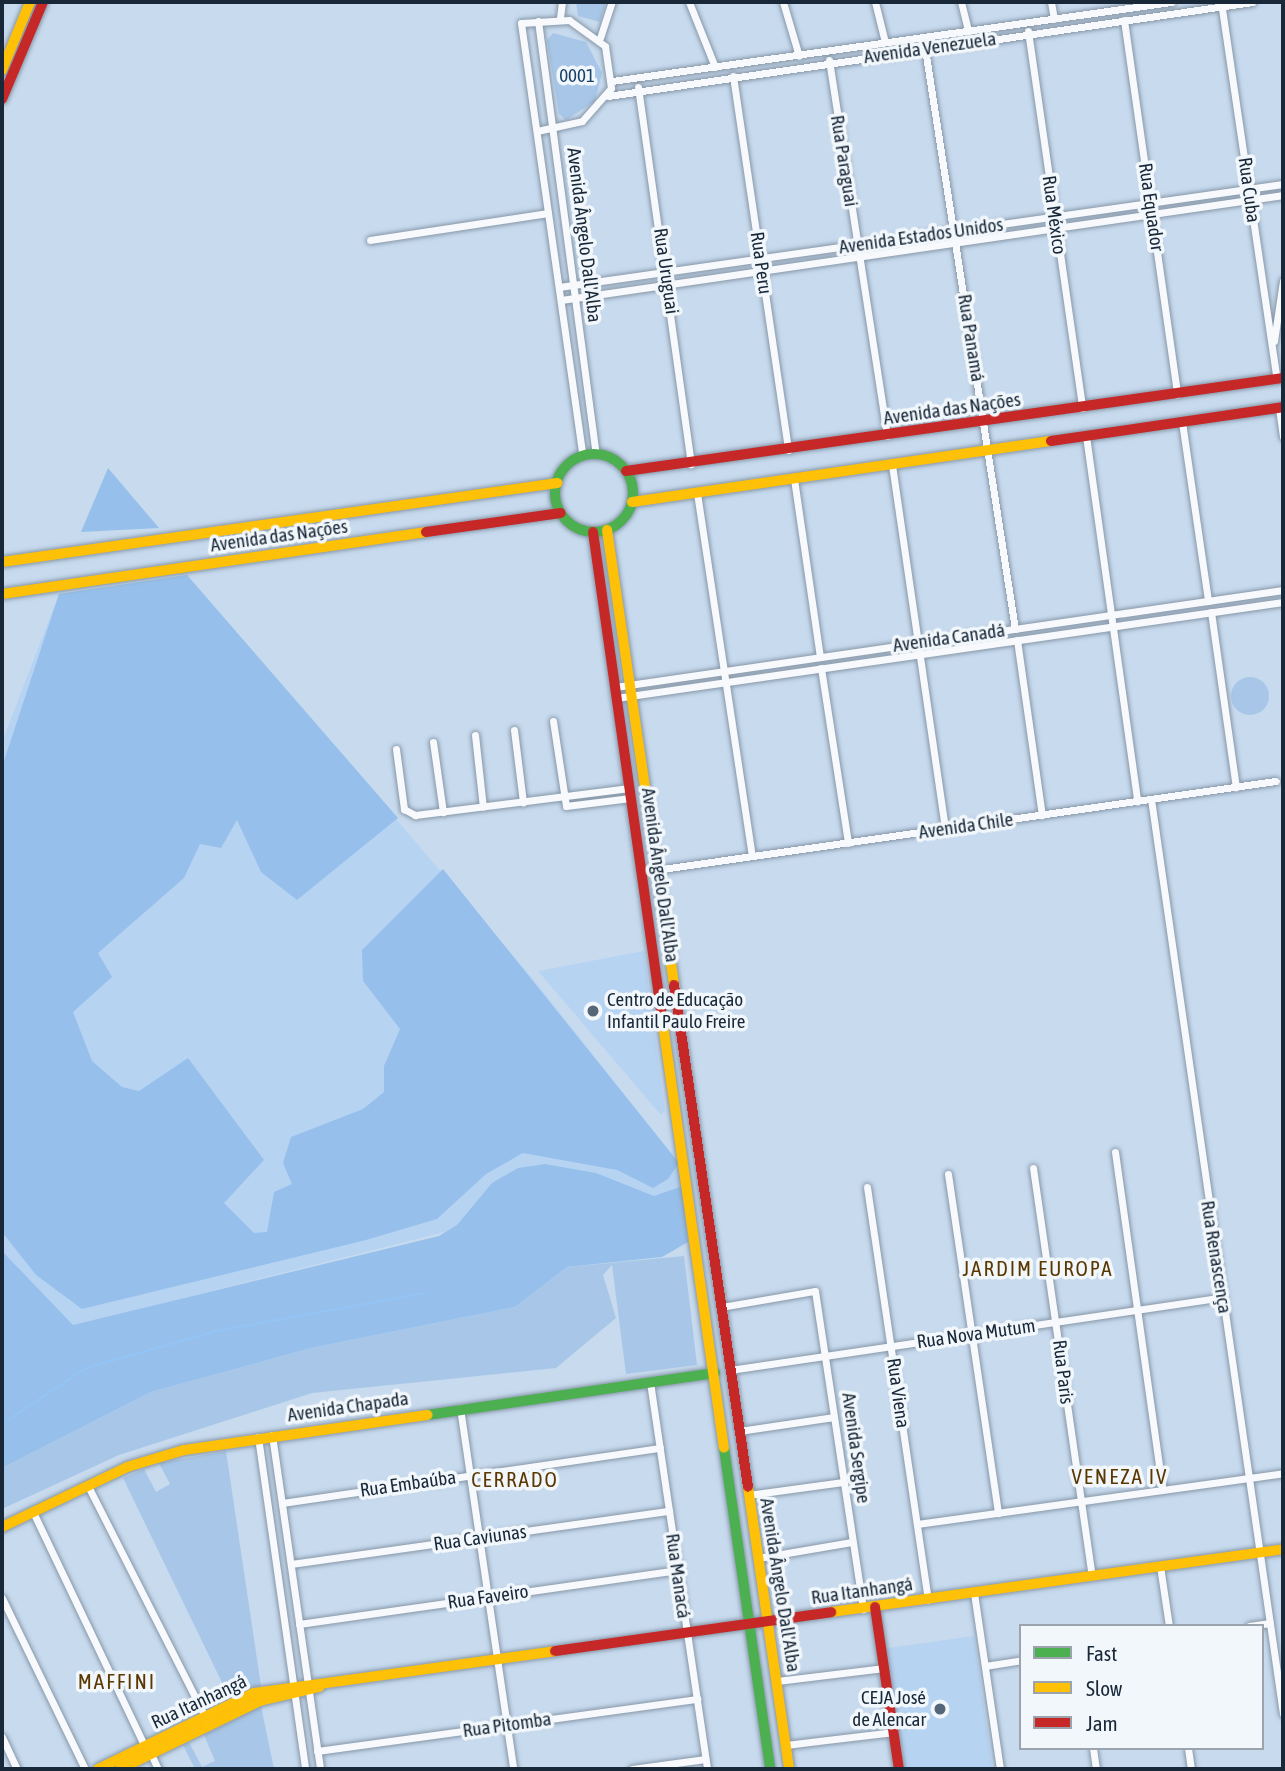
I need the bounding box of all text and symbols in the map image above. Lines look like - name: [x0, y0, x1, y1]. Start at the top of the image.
- street label: Avenida Venezuela: [862, 27, 998, 69]
- park label: 0001: [559, 65, 595, 87]
- street label: Rua Paraguai: [826, 114, 862, 208]
- street label: Avenida Ângelo Dall'Alba: [562, 146, 606, 324]
- street label: Rua Cuba: [1233, 156, 1265, 224]
- street label: Rua Equador: [1134, 161, 1168, 253]
- street label: Rua México: [1037, 174, 1071, 256]
- street label: Avenida Estados Unidos: [838, 213, 1004, 259]
- street label: Rua Uruguai: [649, 227, 683, 315]
- street label: Rua Peru: [745, 230, 777, 296]
- street label: Rua Panamá: [953, 293, 989, 383]
- street label: Avenida das Nações: [882, 388, 1022, 430]
- street label: Avenida das Nações: [209, 515, 349, 557]
- street label: Avenida Canadá: [892, 619, 1006, 657]
- street label: Avenida Ângelo Dall'Alba: [636, 786, 684, 964]
- street label: Avenida Chile: [917, 808, 1015, 844]
- place label: Centro de Educação Infantil Paulo Freire: [607, 989, 745, 1033]
- marker: Centro de Educação Infantil Paulo Freire: [585, 1003, 601, 1019]
- street label: Rua Renascença: [1196, 1199, 1236, 1315]
- district label: JARDIM EUROPA: [964, 1255, 1112, 1281]
- street label: Rua Nova Mutum: [915, 1314, 1037, 1354]
- street label: Rua Paris: [1048, 1339, 1078, 1405]
- street label: Rua Viena: [882, 1357, 914, 1429]
- street label: Avenida Chapada: [286, 1387, 410, 1427]
- street label: Avenida Sergipe: [837, 1391, 875, 1505]
- district label: VENEZA IV: [1073, 1463, 1167, 1489]
- street label: Rua Embaúba: [359, 1466, 457, 1502]
- district label: CERRADO: [472, 1466, 558, 1492]
- street label: Avenida Ângelo Dall'Alba: [755, 1496, 805, 1674]
- street label: Rua Caviunas: [432, 1520, 528, 1556]
- street label: Rua Manacá: [661, 1532, 695, 1620]
- street label: Rua Itanhangá: [810, 1573, 914, 1609]
- street label: Rua Faveiro: [446, 1580, 530, 1614]
- legend: [1019, 1624, 1264, 1750]
- text: Fast: [1086, 1641, 1117, 1665]
- district label: MAFFINI: [79, 1668, 155, 1694]
- street label: Rua Itanhangá: [148, 1670, 250, 1734]
- text: Slow: [1086, 1676, 1122, 1700]
- place label: CEJA José de Alencar: [852, 1687, 926, 1731]
- marker: CEJA José de Alencar: [932, 1701, 948, 1717]
- street label: Rua Pitomba: [461, 1708, 553, 1742]
- text: Jam: [1086, 1711, 1118, 1735]

